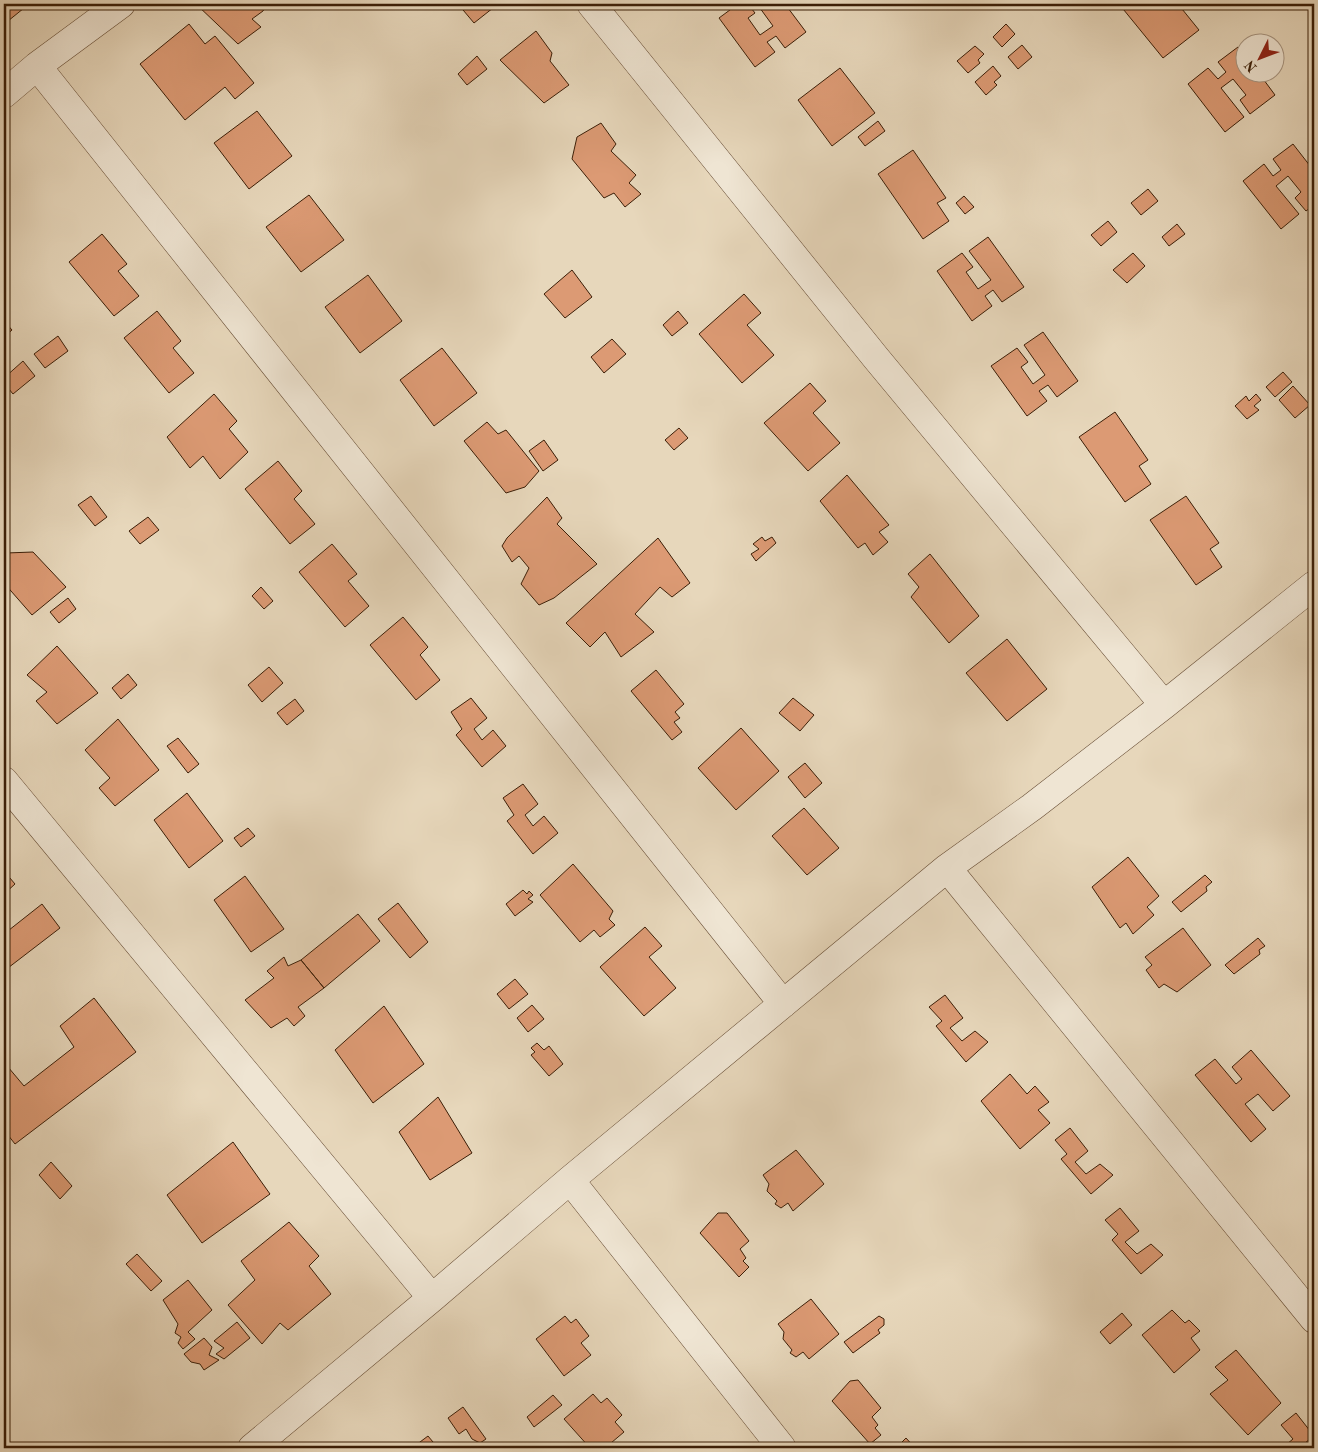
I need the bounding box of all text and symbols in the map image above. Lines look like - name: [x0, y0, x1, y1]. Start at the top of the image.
- north arrow: [1236, 32, 1286, 82]
- text: N: [1242, 57, 1260, 75]

